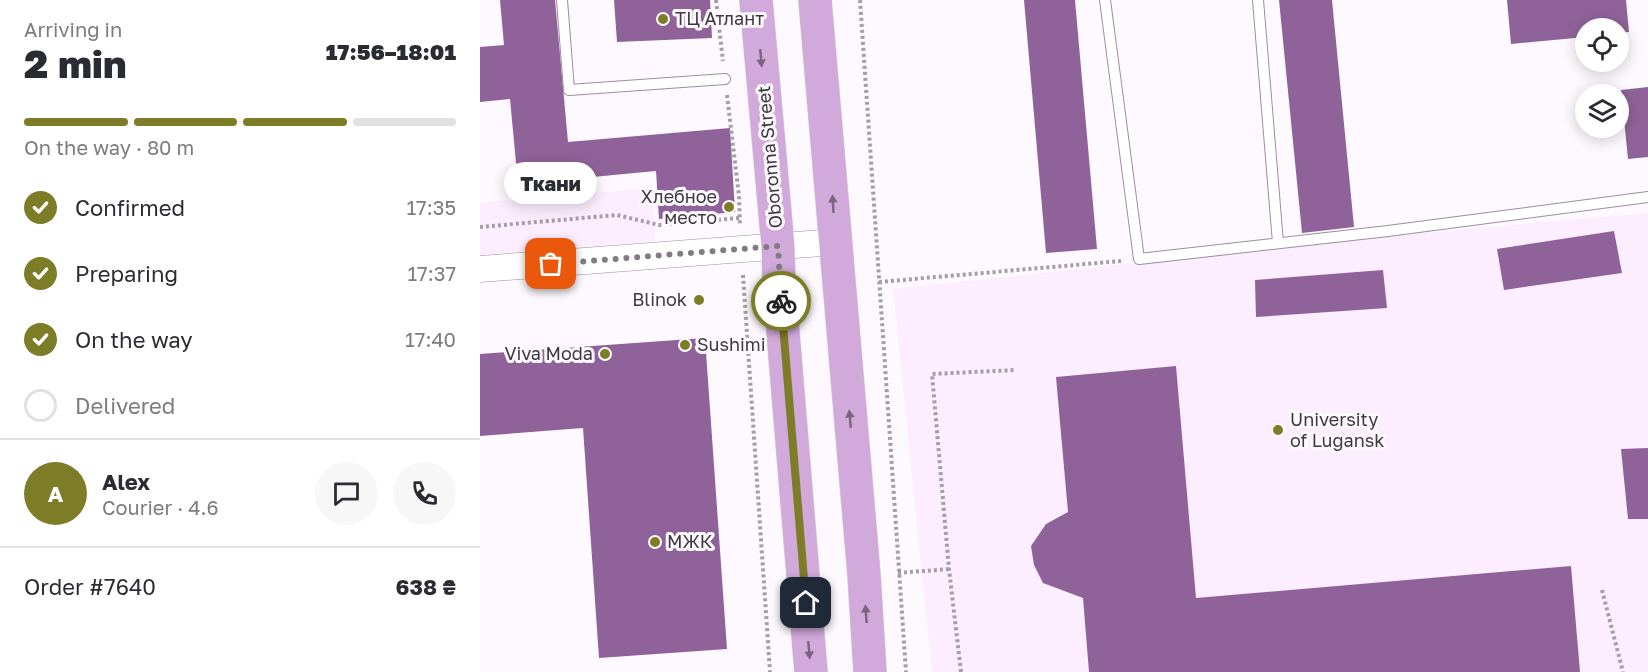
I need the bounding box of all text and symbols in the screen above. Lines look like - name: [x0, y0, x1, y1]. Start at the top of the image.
- place label: ТЦ Атлант: [675, 7, 764, 29]
- marker: ТЦ Атлант: [656, 12, 670, 26]
- text: Arriving in: [24, 17, 122, 41]
- map controls: [1575, 18, 1629, 138]
- button: locate: [1575, 18, 1629, 72]
- text: 17:56–18:01: [326, 38, 456, 65]
- text: 2 min: [24, 40, 127, 87]
- one-way arrow: [756, 49, 766, 68]
- button: layers: [1575, 84, 1629, 138]
- street label: Oboronna Street: [752, 85, 786, 229]
- text: On the way · 80 m: [24, 135, 194, 159]
- callout: Ткани: [505, 162, 598, 204]
- text: Ткани: [520, 171, 581, 195]
- place label: Хлебное место: [641, 185, 717, 228]
- icon: check: [24, 191, 57, 224]
- text: Confirmed: [75, 194, 185, 221]
- one-way arrow: [828, 194, 837, 213]
- text: 17:35: [406, 195, 456, 219]
- marker: Хлебное место: [722, 200, 736, 214]
- pin: [525, 238, 576, 289]
- icon: bag: [534, 247, 567, 280]
- icon: check: [24, 257, 57, 290]
- text: Preparing: [75, 260, 178, 287]
- text: 17:37: [407, 261, 456, 285]
- courier: [751, 271, 811, 331]
- icon: bike: [765, 285, 798, 318]
- place label: Blinok: [632, 288, 687, 310]
- marker: Blinok: [692, 293, 706, 307]
- icon: check: [24, 323, 57, 356]
- text: On the way: [75, 326, 193, 353]
- text: 17:40: [405, 327, 456, 351]
- place label: Sushimi: [697, 333, 766, 355]
- marker: Sushimi: [678, 338, 692, 352]
- place label: Viva Moda: [504, 342, 593, 364]
- marker: Viva Moda: [598, 347, 612, 361]
- text: Delivered: [75, 392, 175, 419]
- place label: University of Lugansk: [1290, 408, 1385, 451]
- one-way arrow: [845, 410, 855, 429]
- marker: University of Lugansk: [1271, 423, 1285, 437]
- button: chat: [315, 462, 378, 525]
- button: phone: [393, 462, 456, 525]
- text: Alex: [102, 468, 150, 495]
- text: A: [48, 480, 63, 507]
- text: Courier · 4.6: [102, 495, 219, 519]
- place label: МЖК: [667, 530, 713, 552]
- marker: МЖК: [648, 535, 662, 549]
- text: Order #7640: [24, 573, 156, 600]
- text: 638 ₴: [396, 573, 456, 600]
- pin: [780, 577, 831, 628]
- icon: home: [789, 586, 822, 619]
- one-way arrow: [862, 604, 871, 623]
- one-way arrow: [805, 641, 814, 660]

